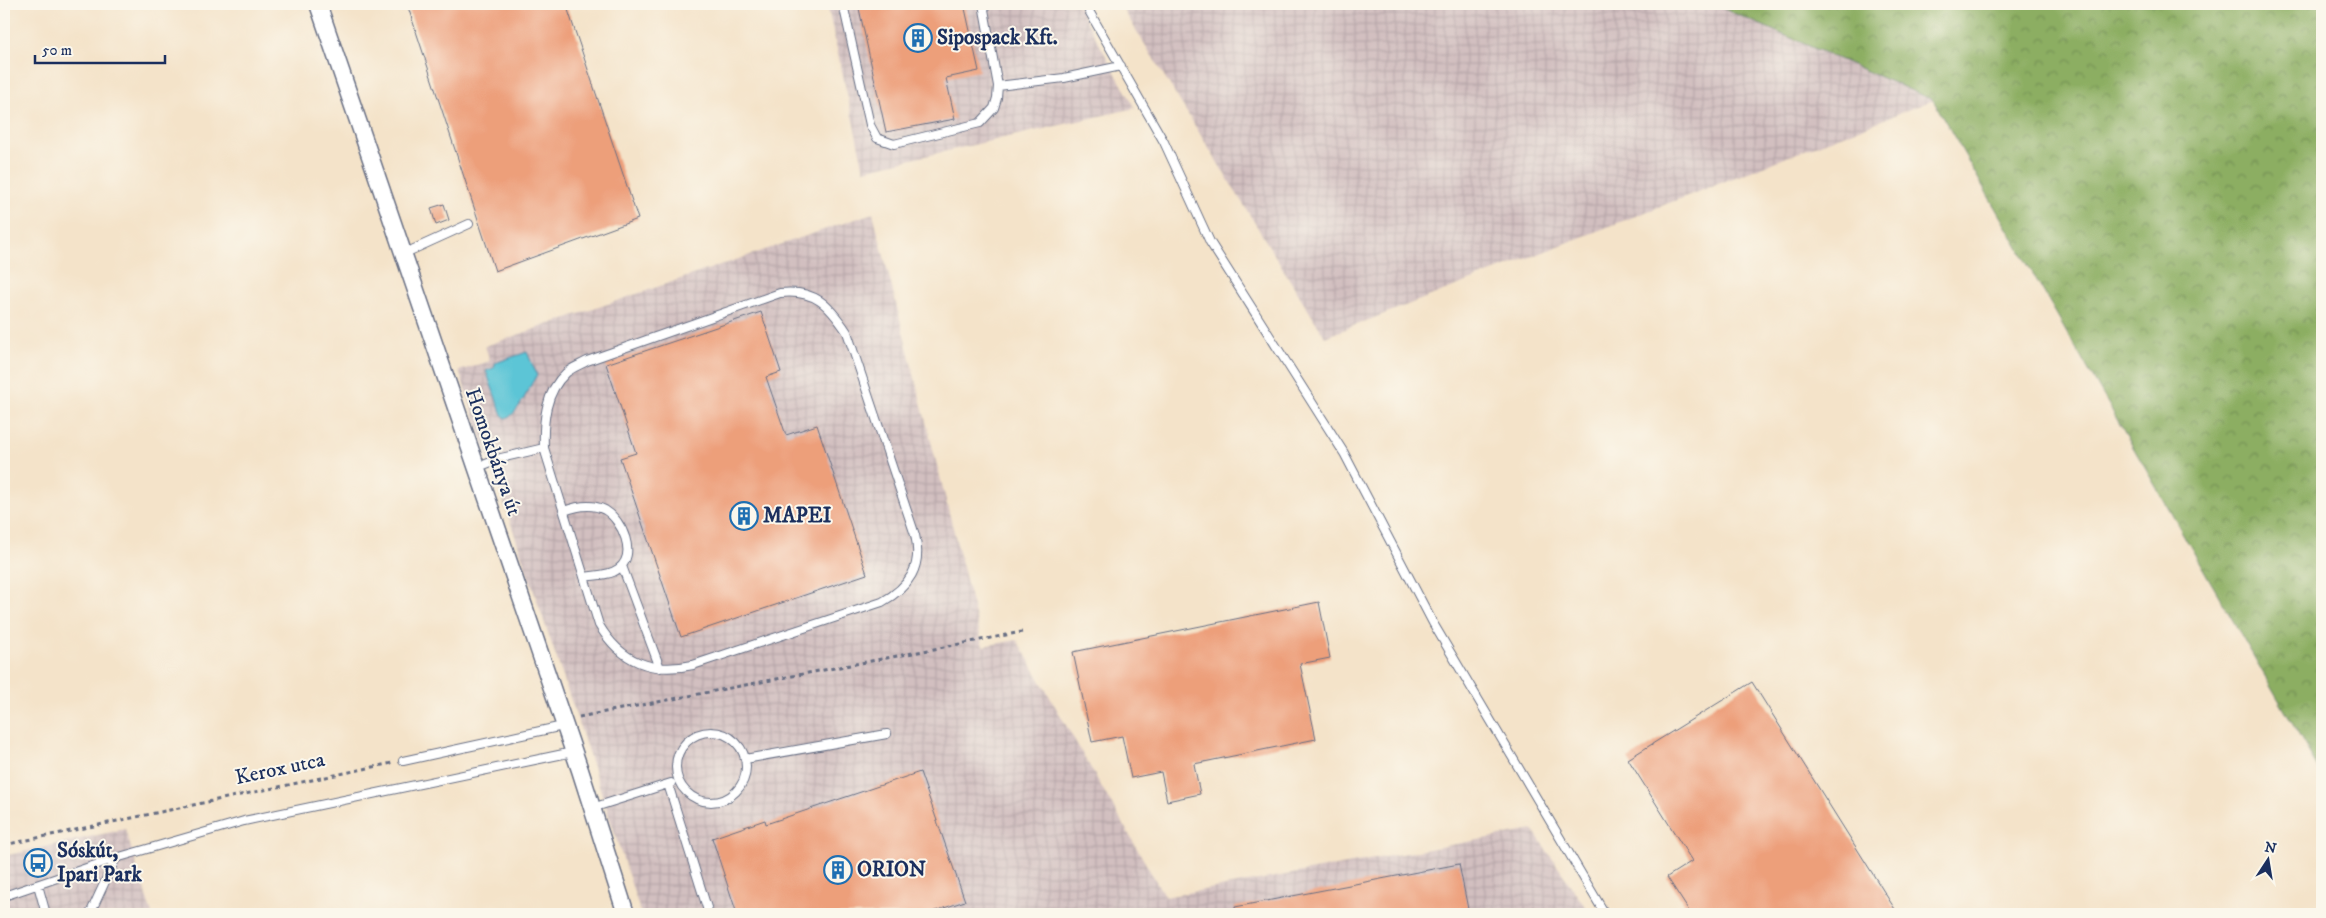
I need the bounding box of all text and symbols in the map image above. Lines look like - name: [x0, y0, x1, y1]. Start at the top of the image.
- building icon: Sipospack Kft.: [903, 23, 933, 53]
- place label: Sipospack Kft.: [937, 25, 1058, 51]
- scale bar: [35, 32, 165, 64]
- text: 50 m: [42, 41, 72, 60]
- street label: Homokbánya út: [459, 385, 527, 520]
- building icon: MAPEI: [729, 501, 759, 531]
- place label: MAPEI: [763, 503, 832, 529]
- street label: Kerox utca: [233, 747, 327, 791]
- north arrow: [2244, 836, 2294, 886]
- place label: Sóskút, Ipari Park: [57, 838, 143, 888]
- text: N: [2263, 838, 2278, 858]
- bus stop icon: Sóskút, Ipari Park: [23, 848, 53, 878]
- building icon: ORION: [823, 855, 853, 885]
- place label: ORION: [857, 857, 926, 883]

